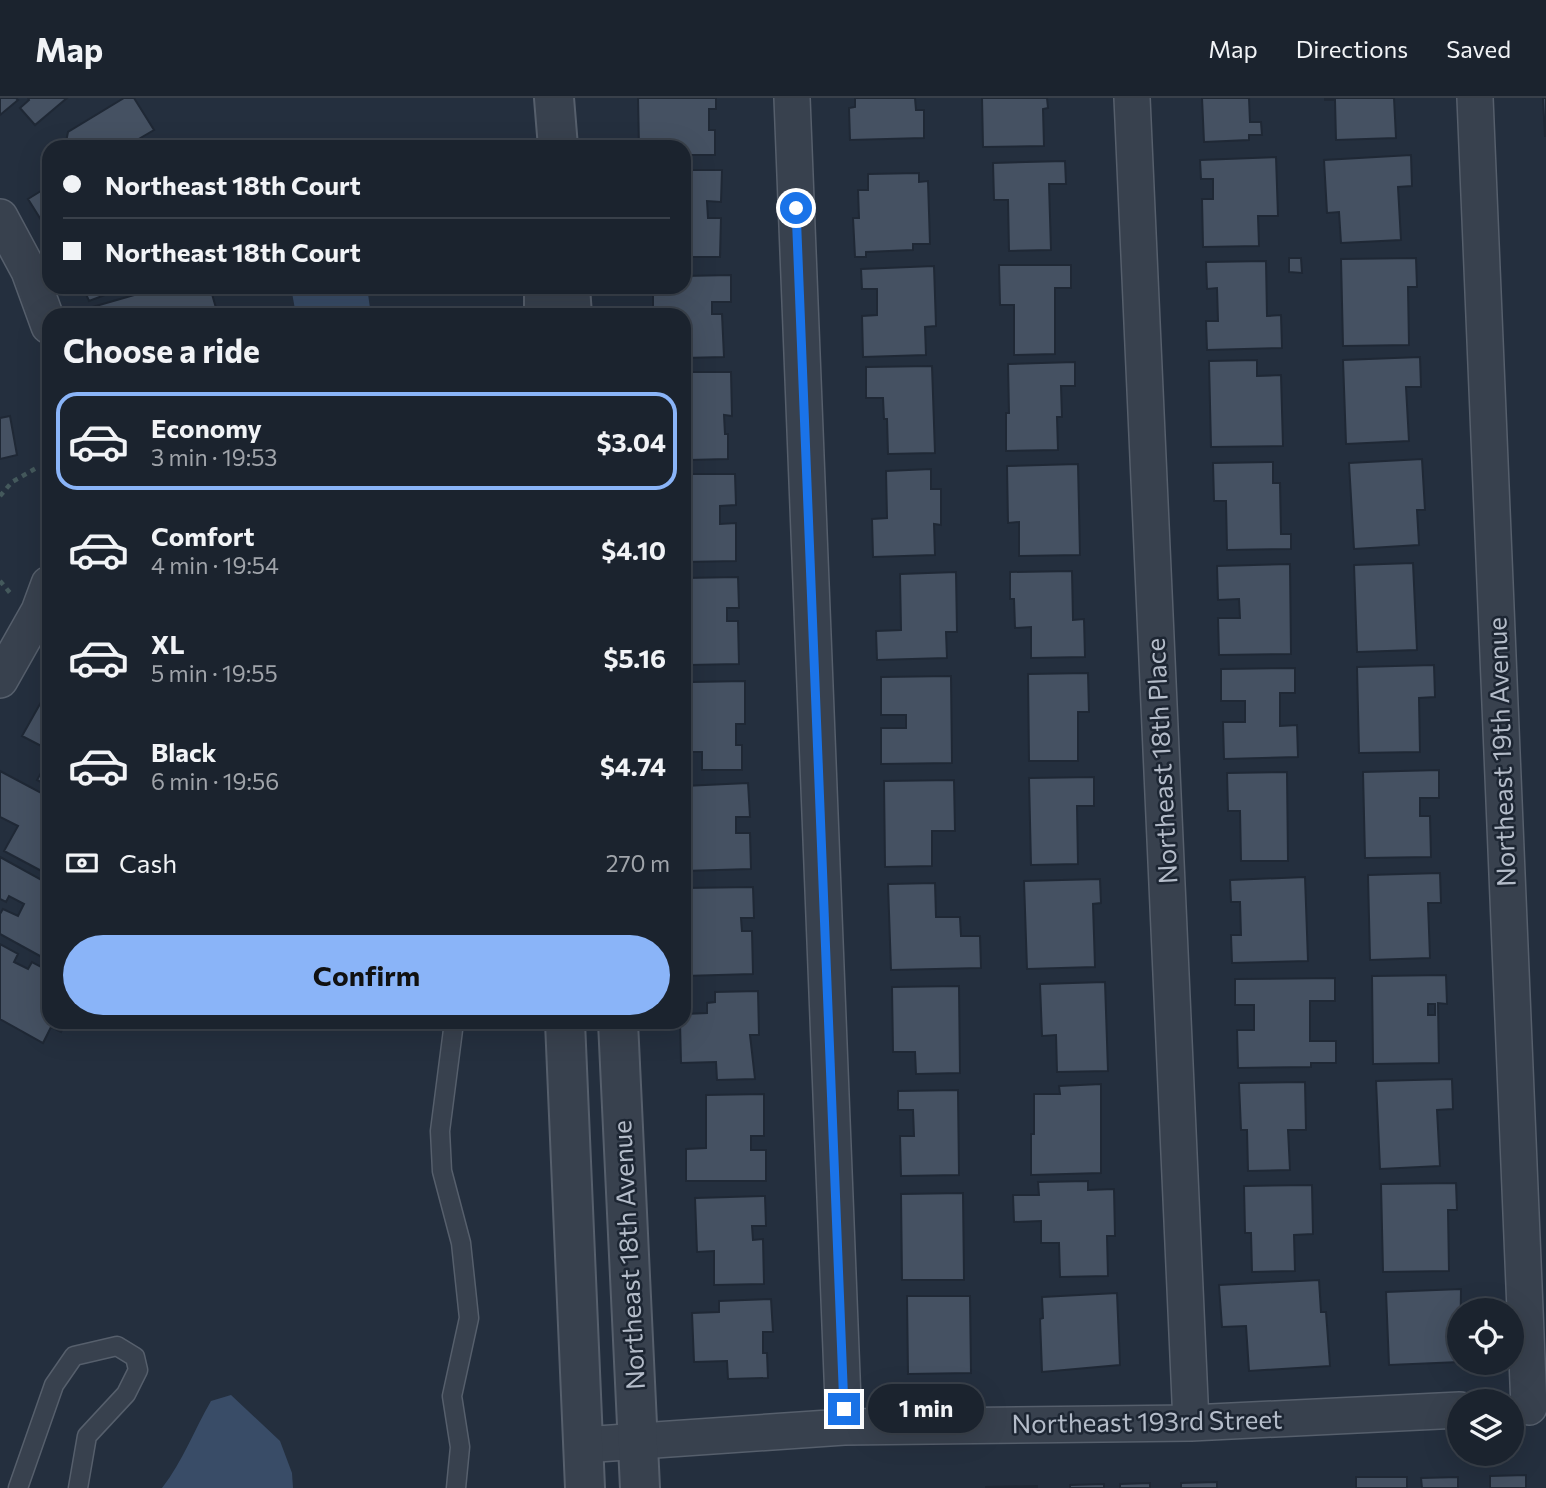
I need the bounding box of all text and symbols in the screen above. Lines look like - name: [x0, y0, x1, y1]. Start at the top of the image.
- text: Map: [35, 28, 103, 69]
- text: Map: [1208, 34, 1258, 63]
- text: Directions: [1296, 34, 1408, 63]
- text: Saved: [1446, 34, 1511, 63]
- text: Northeast 18th Court: [105, 169, 361, 200]
- route start: [780, 192, 812, 224]
- text: Northeast 18th Court: [105, 236, 361, 267]
- text: Choose a ride: [63, 330, 260, 370]
- icon: car: [67, 410, 130, 473]
- text: Economy: [151, 412, 262, 443]
- text: $3.04: [597, 426, 666, 457]
- text: 3 min · 19:53: [151, 443, 277, 471]
- icon: car: [67, 518, 130, 581]
- text: Comfort: [151, 520, 254, 551]
- text: $4.10: [601, 534, 666, 565]
- text: 4 min · 19:54: [151, 551, 279, 579]
- street label: Northeast 19th Avenue: [1480, 617, 1521, 887]
- icon: car: [67, 626, 130, 689]
- text: XL: [151, 628, 185, 659]
- street label: Northeast 18th Place: [1139, 637, 1182, 885]
- text: $5.16: [603, 642, 666, 673]
- text: 5 min · 19:55: [151, 659, 278, 687]
- icon: car: [67, 734, 130, 797]
- text: Black: [151, 736, 217, 767]
- text: $4.74: [600, 750, 666, 781]
- text: 6 min · 19:56: [151, 767, 279, 795]
- icon: cash: [63, 844, 101, 882]
- text: Cash: [119, 847, 177, 878]
- text: 270 m: [606, 849, 670, 877]
- button: Confirm: [63, 935, 670, 1015]
- street label: Northeast 18th Avenue: [605, 1119, 650, 1391]
- map controls: [1447, 1298, 1524, 1466]
- button: locate: [1447, 1298, 1524, 1375]
- callout: 1 min: [868, 1384, 984, 1434]
- button: layers: [1447, 1389, 1524, 1466]
- route end: [828, 1393, 860, 1425]
- text: 1 min: [899, 1394, 953, 1422]
- street label: Northeast 193rd Street: [1011, 1403, 1283, 1438]

